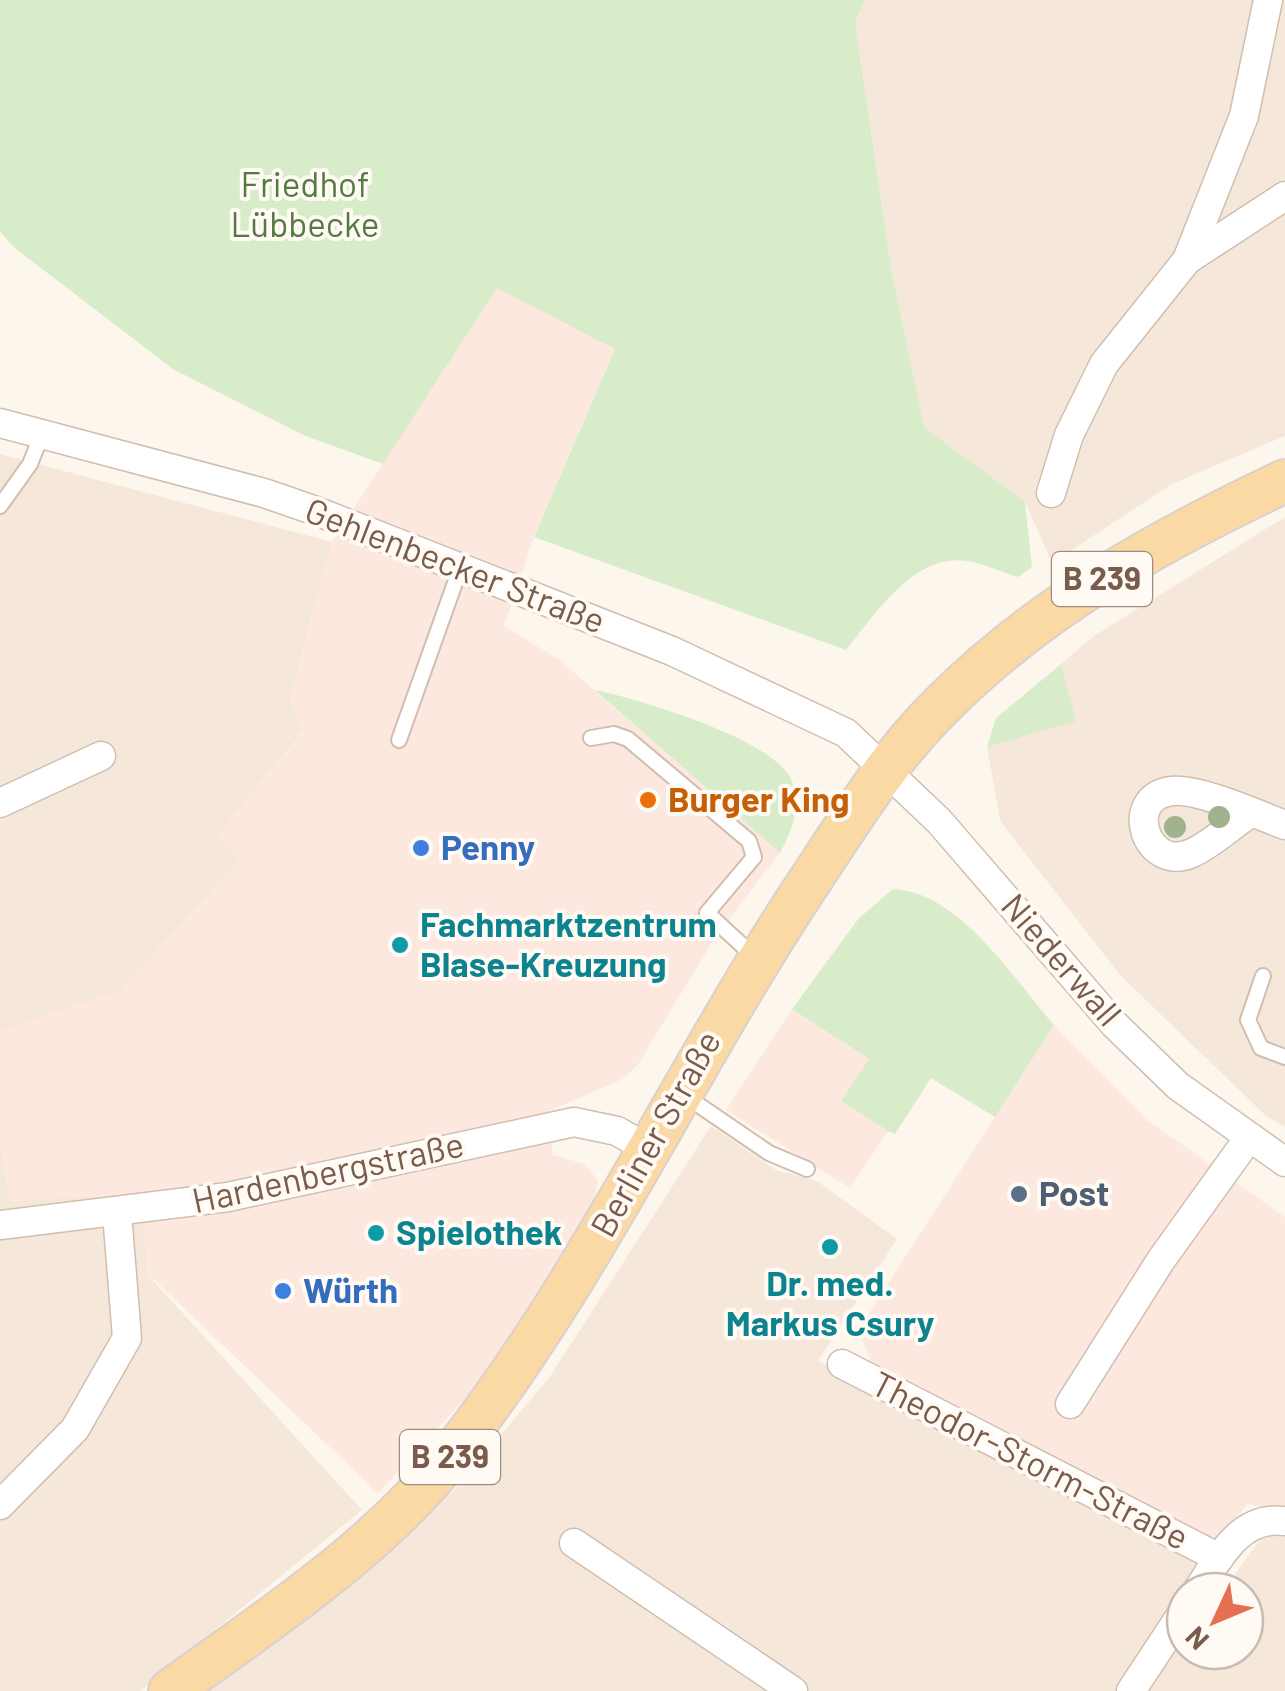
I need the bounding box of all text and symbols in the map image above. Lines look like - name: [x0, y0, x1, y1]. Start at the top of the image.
- park label: Friedhof Lübbecke: [230, 162, 380, 244]
- street label: Gehlenbecker Straße: [300, 488, 611, 641]
- road number: B 239: [1052, 552, 1152, 606]
- place label: Burger King: [668, 777, 850, 819]
- marker: Burger King: [637, 789, 659, 811]
- place label: Penny: [441, 825, 536, 867]
- marker: Penny: [410, 837, 432, 859]
- street label: Niederwall: [994, 884, 1131, 1033]
- place label: Fachmarktzentrum Blase-Kreuzung: [420, 902, 717, 984]
- marker: Fachmarktzentrum Blase-Kreuzung: [389, 934, 411, 956]
- street label: Berliner Straße: [580, 1023, 728, 1243]
- street label: Hardenbergstraße: [188, 1122, 467, 1220]
- place label: Post: [1039, 1171, 1109, 1213]
- marker: Post: [1008, 1183, 1030, 1205]
- place label: Spielothek: [396, 1210, 562, 1252]
- marker: Spielothek: [365, 1222, 387, 1244]
- marker: Dr. med. Markus Csury: [819, 1236, 841, 1258]
- place label: Dr. med. Markus Csury: [726, 1261, 935, 1343]
- place label: Würth: [303, 1268, 398, 1310]
- marker: Würth: [272, 1280, 294, 1302]
- street label: Theodor-Storm-Straße: [866, 1361, 1196, 1557]
- road number: B 239: [400, 1430, 500, 1484]
- north arrow: [1165, 1571, 1265, 1671]
- text: N: [1178, 1621, 1215, 1658]

